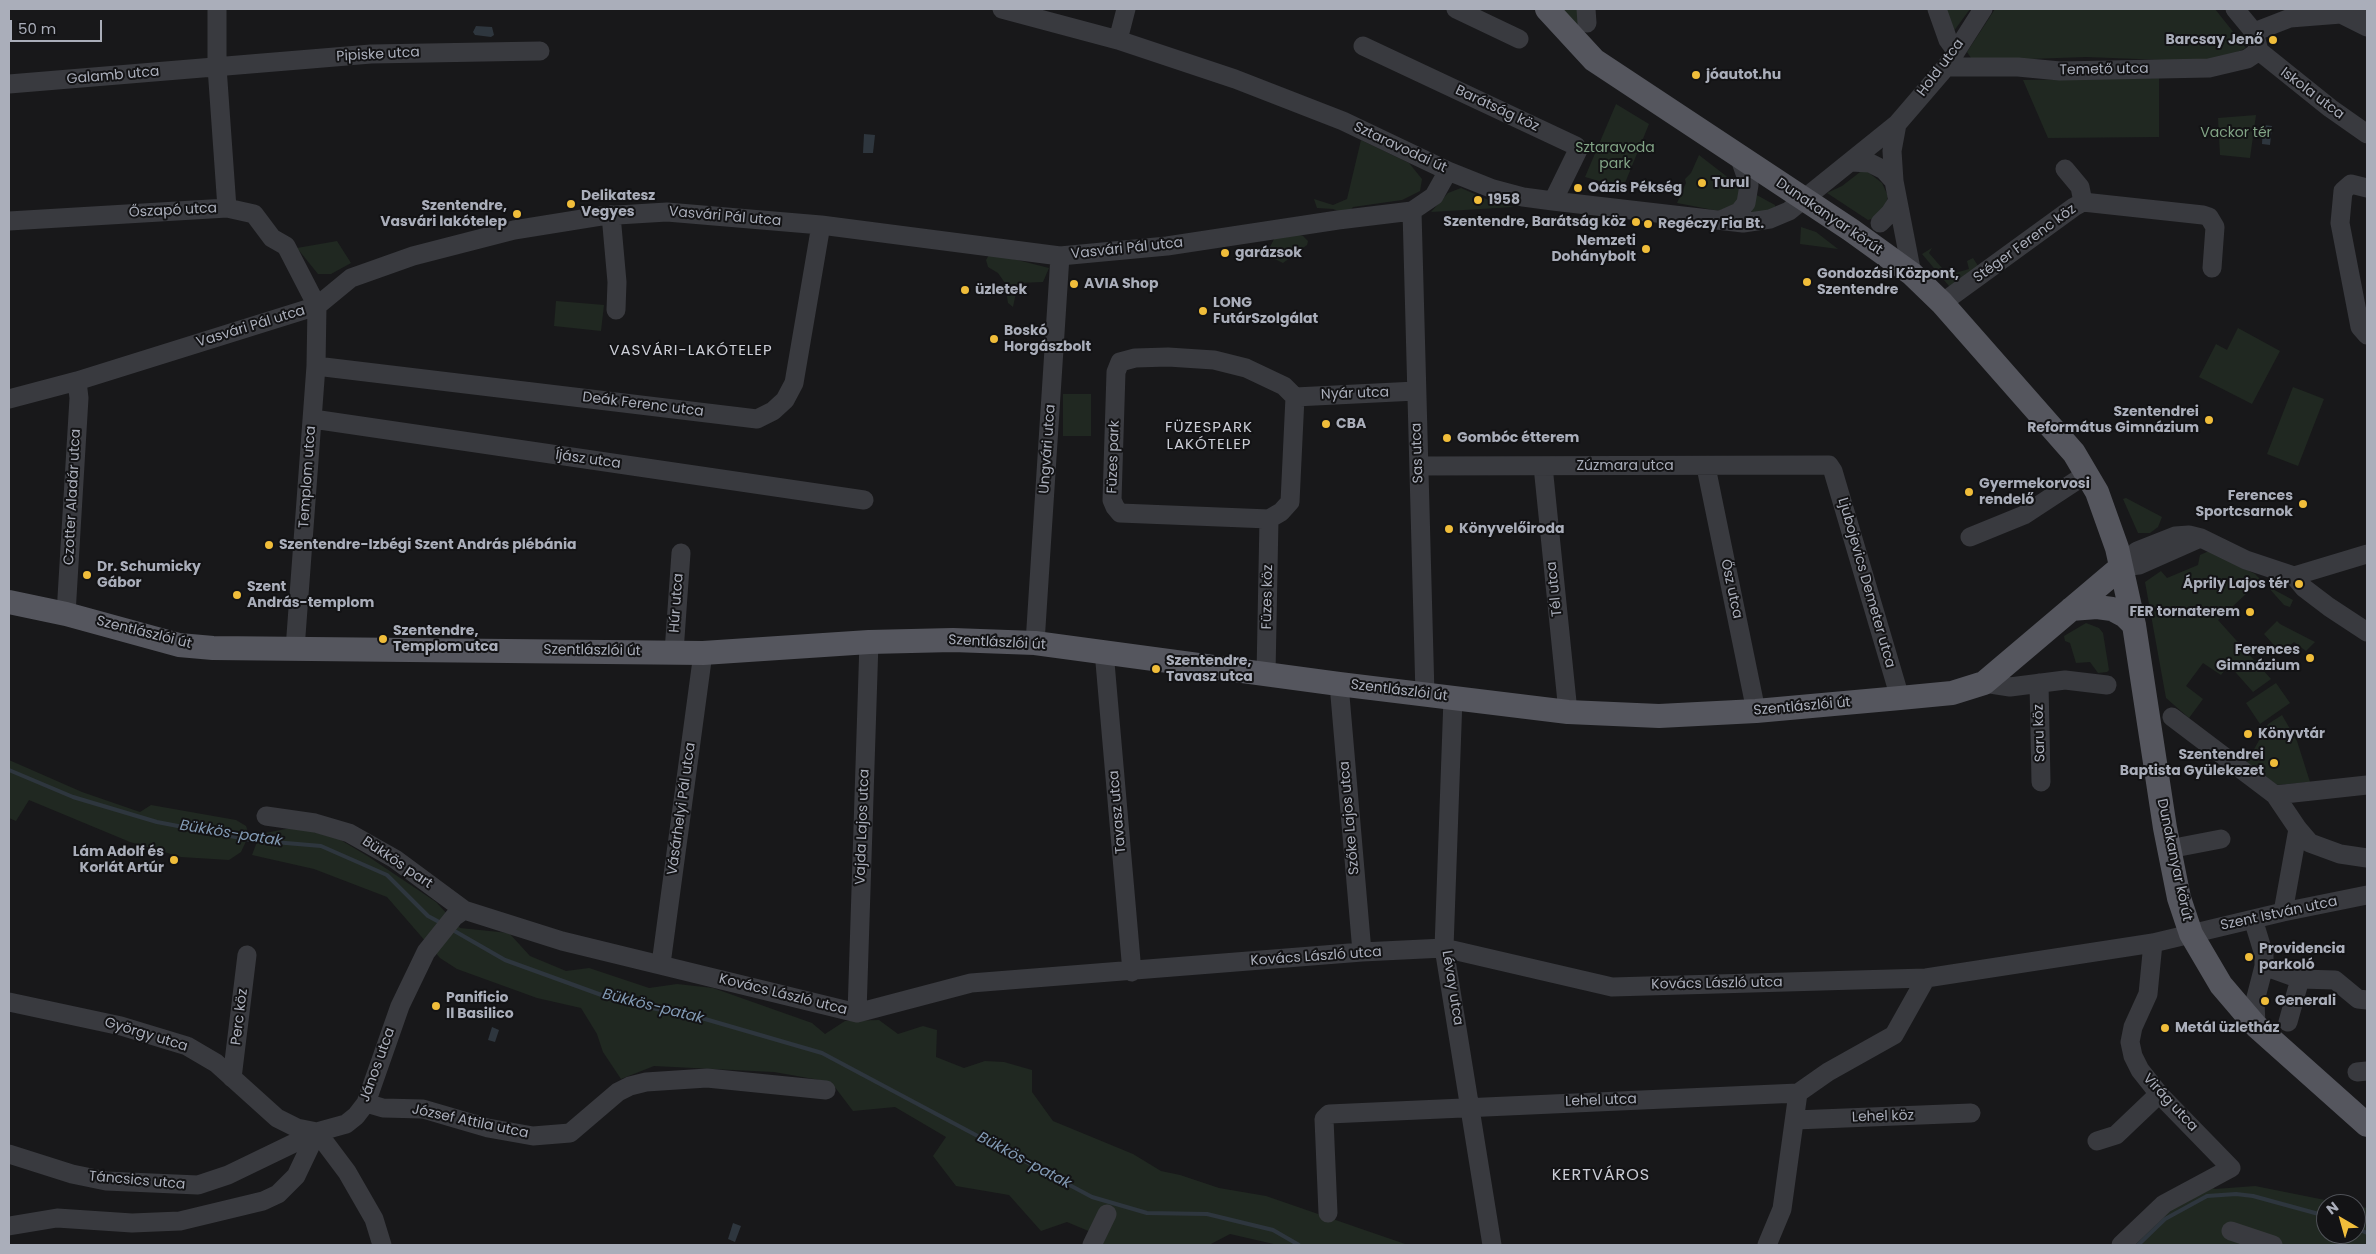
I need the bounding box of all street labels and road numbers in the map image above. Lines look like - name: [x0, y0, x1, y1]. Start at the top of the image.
- street label: Hold utca: [1914, 36, 1968, 100]
- street label: Pipiske utca: [336, 44, 420, 66]
- street label: Temető utca: [2059, 61, 2149, 79]
- street label: Galamb utca: [66, 64, 160, 88]
- street label: Iskola utca: [2277, 65, 2347, 123]
- street label: Barátság köz: [1453, 82, 1541, 136]
- street label: Sztaravodai út: [1351, 119, 1449, 177]
- street label: Dunakanyar körút: [1773, 175, 1885, 259]
- street label: Őszapó utca: [128, 200, 218, 222]
- street label: Stéger Ferenc köz: [1971, 201, 2079, 287]
- street label: Vasvári Pál utca: [668, 204, 782, 230]
- street label: Vasvári Pál utca: [1070, 235, 1184, 263]
- street label: Vasvári Pál utca: [195, 302, 307, 352]
- street label: Nyár utca: [1321, 384, 1389, 404]
- street label: Deák Ferenc utca: [582, 389, 704, 421]
- street label: Ungvári utca: [1036, 404, 1060, 494]
- street label: Füzes park: [1104, 420, 1124, 494]
- street label: Sas utca: [1409, 422, 1427, 484]
- street label: Templom utca: [296, 425, 320, 529]
- street label: Czotter Aladár utca: [61, 429, 85, 565]
- street label: Íjász utca: [554, 447, 622, 473]
- street label: Zúzmara utca: [1576, 458, 1674, 474]
- street label: Ljubojevics Demeter utca: [1834, 496, 1898, 670]
- street label: Ősz utca: [1717, 558, 1745, 620]
- street label: Tél utca: [1544, 561, 1566, 617]
- street label: Füzes köz: [1259, 565, 1277, 629]
- street label: Húr utca: [667, 573, 687, 633]
- street label: Szentlászlói út: [95, 613, 193, 653]
- street label: Szentlászlói út: [948, 632, 1046, 654]
- street label: Szentlászlói út: [543, 642, 641, 660]
- street label: Szentlászlói út: [1350, 677, 1448, 705]
- street label: Szentlászlói út: [1753, 694, 1851, 720]
- street label: Saru köz: [2031, 704, 2049, 762]
- street label: Vásárhelyi Pál utca: [664, 742, 700, 876]
- street label: Szőke Lajos utca: [1337, 760, 1363, 876]
- street label: Vajda Lajos utca: [853, 769, 873, 885]
- street label: Tavasz utca: [1106, 770, 1130, 854]
- street label: Dunakanyar körút: [2153, 797, 2195, 923]
- street label: Bükkös part: [359, 833, 435, 893]
- street label: Szent István utca: [2219, 893, 2339, 935]
- street label: Kovács László utca: [1250, 944, 1382, 970]
- street label: Lévay utca: [1438, 949, 1466, 1027]
- street label: Kovács László utca: [717, 971, 849, 1019]
- street label: Kovács László utca: [1651, 974, 1783, 994]
- street label: Perc köz: [228, 988, 252, 1046]
- street label: György utca: [102, 1014, 190, 1056]
- street label: János utca: [357, 1026, 399, 1104]
- street label: Virág utca: [2139, 1071, 2201, 1135]
- street label: Lehel utca: [1565, 1091, 1637, 1111]
- street label: József Attila utca: [410, 1101, 530, 1143]
- street label: Lehel köz: [1852, 1108, 1914, 1126]
- street label: Táncsics utca: [88, 1168, 186, 1194]

